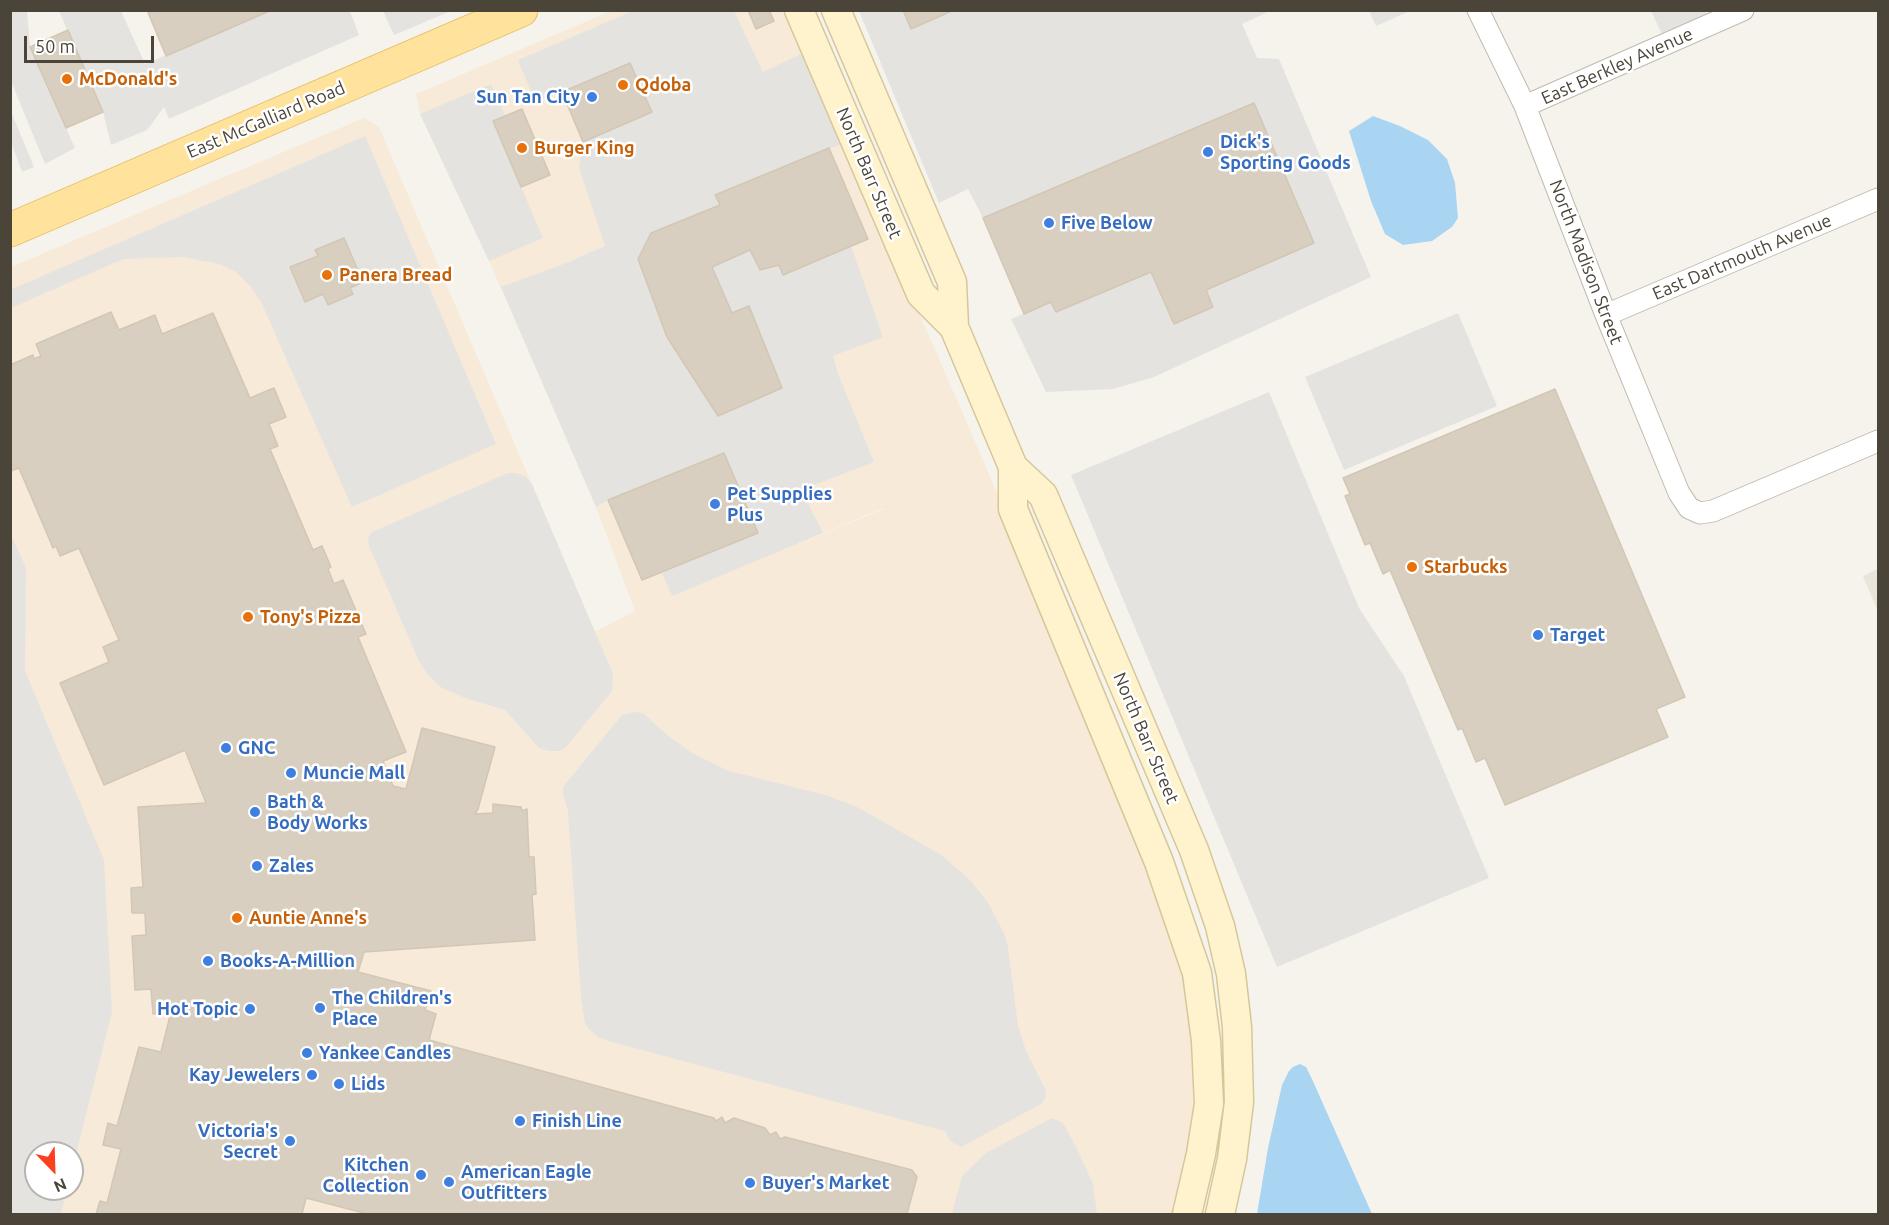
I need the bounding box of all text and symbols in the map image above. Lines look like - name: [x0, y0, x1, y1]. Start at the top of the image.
- street label: East Berkley Avenue: [1538, 23, 1696, 109]
- scale bar: [27, 24, 158, 62]
- text: 50 m: [35, 36, 75, 56]
- place label: McDonald's: [79, 68, 177, 90]
- marker: McDonald's: [60, 72, 74, 86]
- place label: Qdoba: [635, 74, 691, 96]
- street label: East McGalliard Road: [184, 77, 348, 163]
- marker: Qdoba: [616, 78, 630, 92]
- place label: Sun Tan City: [476, 86, 580, 108]
- marker: Sun Tan City: [585, 90, 599, 104]
- street label: North Barr Street: [832, 104, 906, 242]
- place label: Dick's Sporting Goods: [1220, 131, 1351, 174]
- place label: Burger King: [534, 137, 635, 159]
- marker: Burger King: [515, 141, 529, 155]
- marker: Dick's Sporting Goods: [1201, 145, 1215, 159]
- street label: North Madison Street: [1545, 177, 1627, 347]
- street label: East Dartmouth Avenue: [1649, 209, 1835, 305]
- place label: Five Below: [1061, 212, 1152, 234]
- marker: Five Below: [1042, 216, 1056, 230]
- place label: Panera Bread: [339, 264, 452, 286]
- marker: Panera Bread: [320, 268, 334, 282]
- place label: Pet Supplies Plus: [727, 483, 832, 526]
- marker: Pet Supplies Plus: [708, 497, 722, 511]
- place label: Starbucks: [1424, 556, 1508, 578]
- marker: Starbucks: [1405, 560, 1419, 574]
- place label: Tony's Pizza: [260, 606, 361, 628]
- marker: Tony's Pizza: [241, 610, 255, 624]
- place label: Target: [1550, 624, 1605, 646]
- marker: Target: [1531, 628, 1545, 642]
- street label: North Barr Street: [1109, 669, 1183, 807]
- place label: GNC: [238, 737, 275, 759]
- marker: GNC: [219, 741, 233, 755]
- place label: Muncie Mall: [303, 762, 405, 784]
- marker: Muncie Mall: [284, 766, 298, 780]
- place label: Bath & Body Works: [267, 791, 368, 834]
- marker: Bath & Body Works: [248, 805, 262, 819]
- place label: Zales: [269, 855, 314, 877]
- marker: Zales: [250, 859, 264, 873]
- place label: Auntie Anne's: [249, 907, 367, 929]
- marker: Auntie Anne's: [230, 911, 244, 925]
- place label: Books-A-Million: [220, 950, 355, 972]
- marker: Books-A-Million: [201, 954, 215, 968]
- place label: The Children's Place: [332, 987, 452, 1030]
- place label: Hot Topic: [157, 998, 238, 1020]
- marker: The Children's Place: [313, 1001, 327, 1015]
- marker: Hot Topic: [243, 1002, 257, 1016]
- place label: Yankee Candles: [319, 1042, 451, 1064]
- marker: Yankee Candles: [300, 1046, 314, 1060]
- place label: Kay Jewelers: [189, 1064, 300, 1086]
- marker: Kay Jewelers: [305, 1068, 319, 1082]
- place label: Lids: [351, 1073, 385, 1095]
- marker: Lids: [332, 1077, 346, 1091]
- place label: Finish Line: [532, 1110, 622, 1132]
- marker: Finish Line: [513, 1114, 527, 1128]
- place label: Victoria's Secret: [198, 1120, 278, 1162]
- marker: Victoria's Secret: [283, 1134, 297, 1148]
- north arrow: [24, 1141, 84, 1201]
- place label: Kitchen Collection: [323, 1154, 409, 1196]
- place label: American Eagle Outfitters: [461, 1161, 592, 1204]
- marker: Kitchen Collection: [414, 1168, 428, 1182]
- place label: Buyer's Market: [762, 1172, 889, 1194]
- text: N: [51, 1175, 69, 1196]
- marker: American Eagle Outfitters: [442, 1175, 456, 1189]
- marker: Buyer's Market: [743, 1176, 757, 1190]

